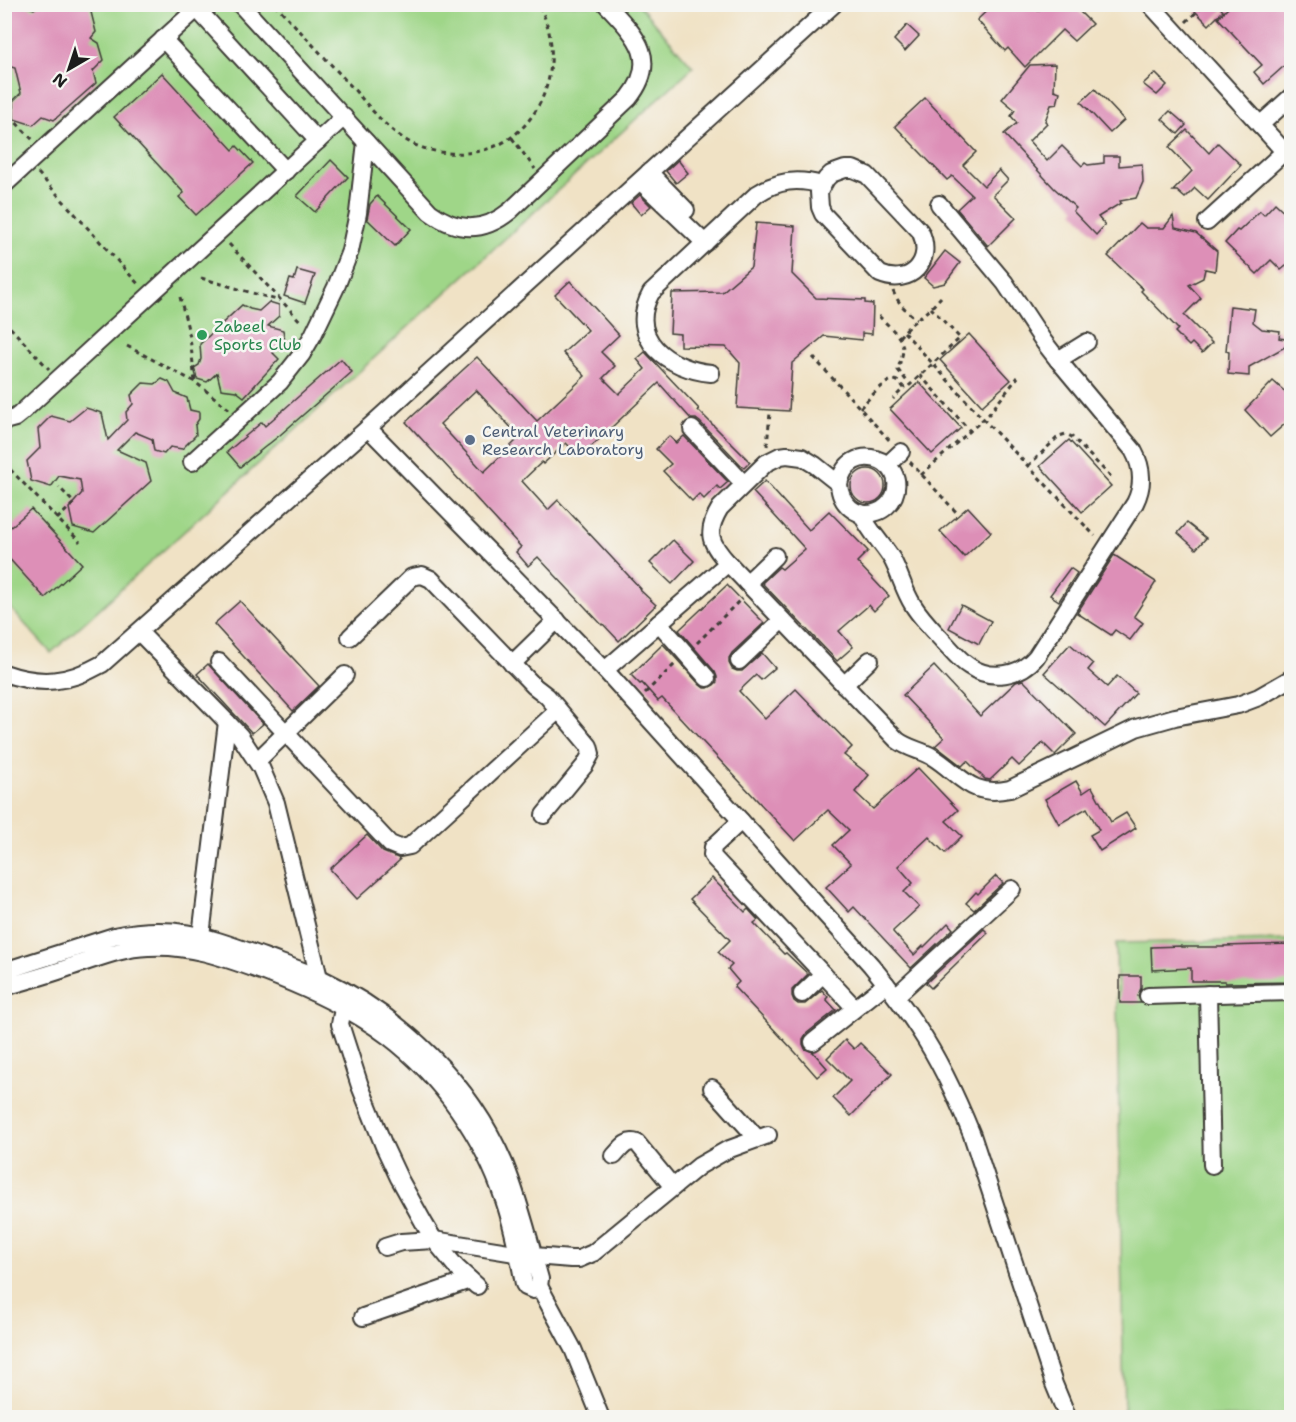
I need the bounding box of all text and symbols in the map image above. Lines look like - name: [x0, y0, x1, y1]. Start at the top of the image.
- north arrow: [39, 39, 99, 99]
- text: N: [48, 68, 71, 92]
- place label: Zabeel Sports Club: [214, 316, 301, 355]
- marker: Zabeel Sports Club: [195, 328, 209, 342]
- place label: Central Veterinary Research Laboratory: [482, 421, 644, 460]
- marker: Central Veterinary Research Laboratory: [463, 433, 477, 447]

